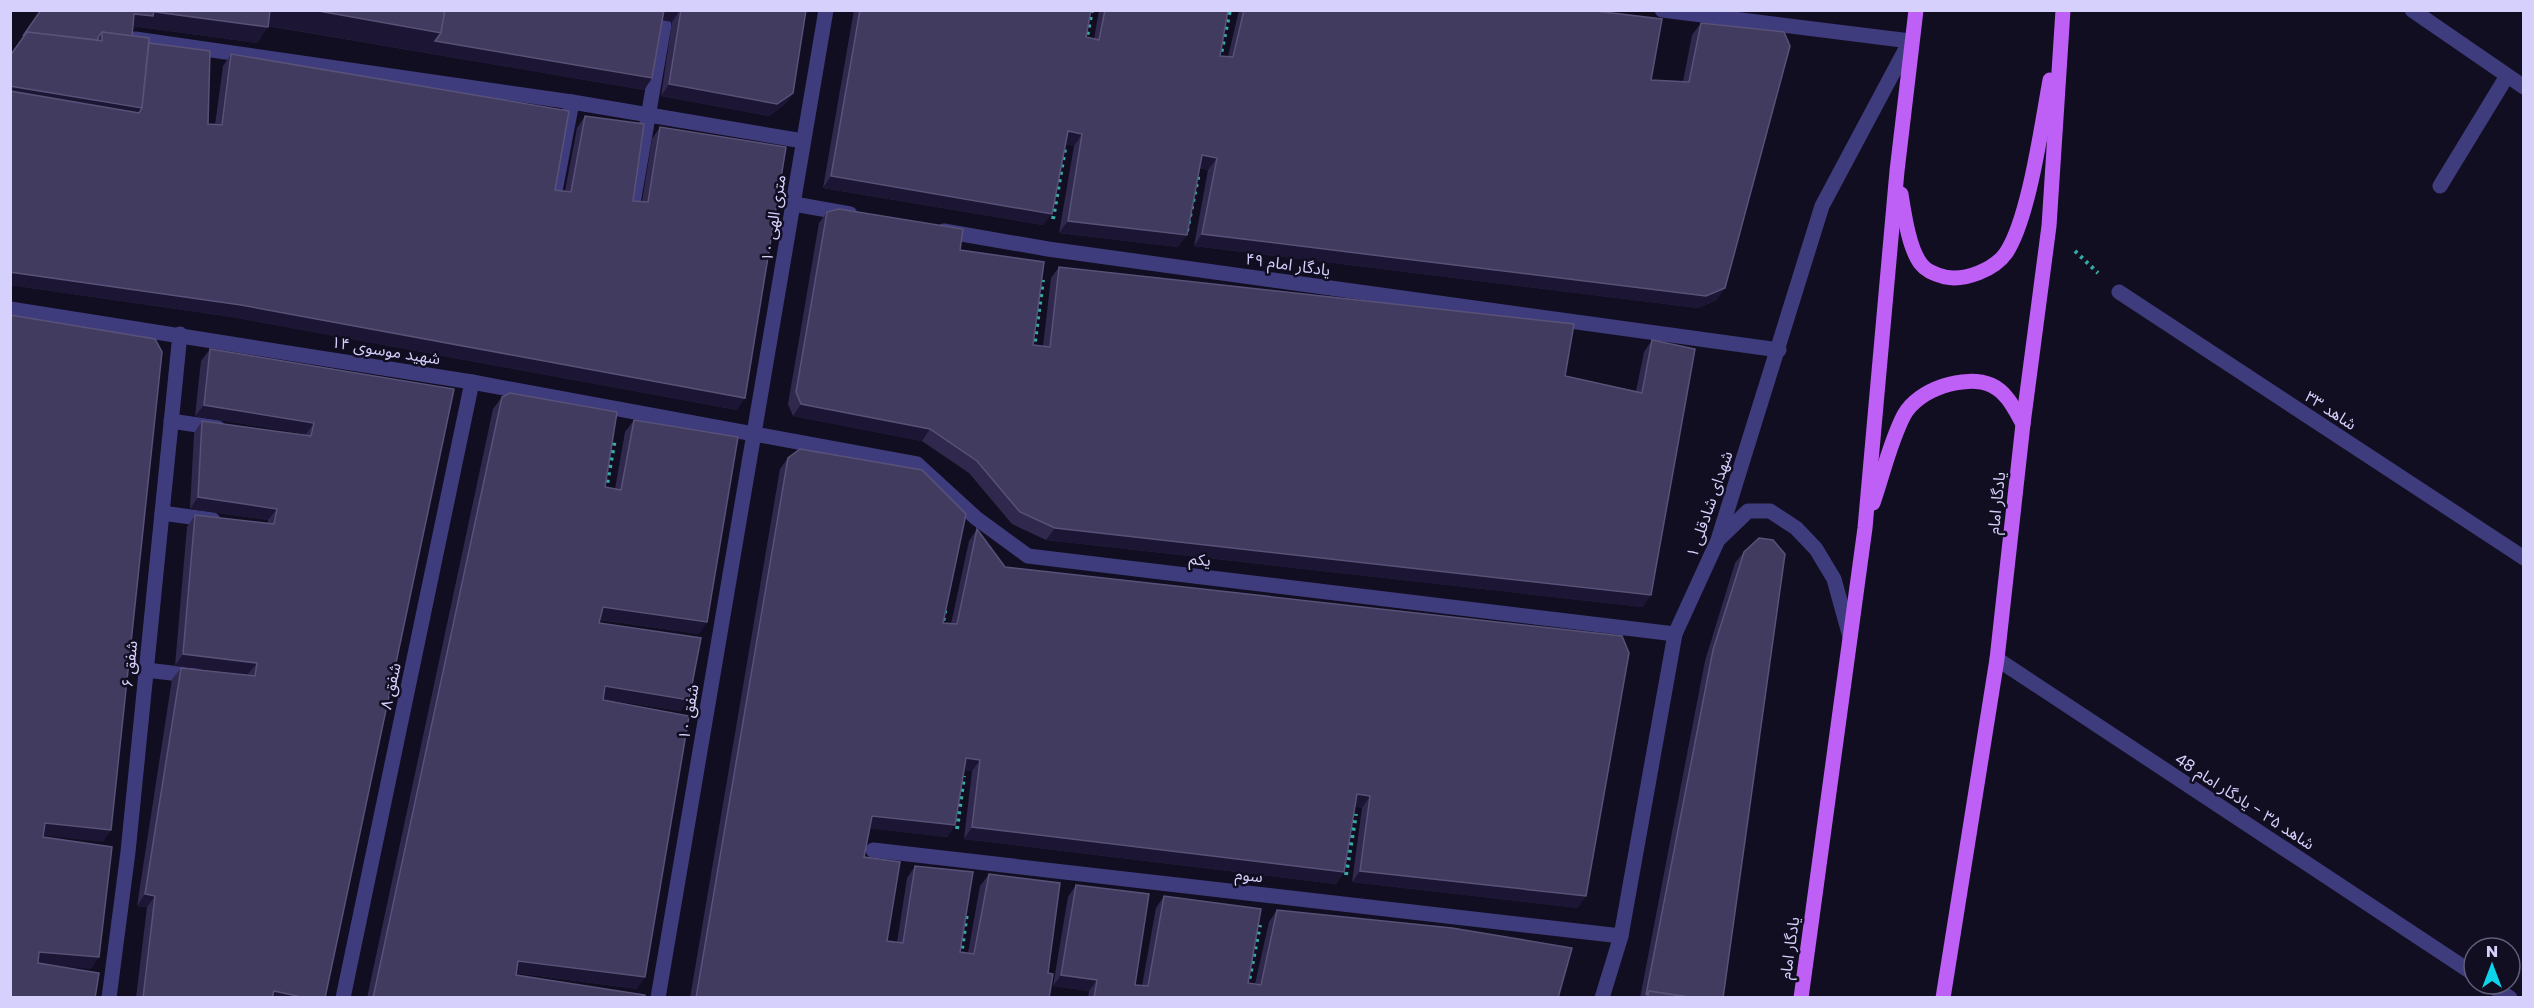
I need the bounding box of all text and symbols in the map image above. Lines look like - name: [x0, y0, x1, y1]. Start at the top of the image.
- street label: ۱۰ متری الهی: [755, 173, 792, 263]
- street label: یادگار امام ۴۹: [1244, 247, 1332, 283]
- street label: شهید موسوی ۱۴: [330, 331, 442, 370]
- street label: شاهد ۳۳: [2300, 385, 2361, 436]
- street label: شهدای شادقلی ۱: [1680, 448, 1738, 561]
- street label: یادگار امام: [1982, 470, 2012, 536]
- street label: یکم: [1188, 547, 1212, 573]
- street label: شفق ۶: [116, 640, 143, 689]
- street label: شفق ۸: [374, 661, 407, 711]
- street label: شفق ۱۰: [672, 683, 705, 742]
- street label: شاهد ۳۵ - یادگار امام 48: [2170, 748, 2319, 856]
- street label: سوم: [1234, 863, 1264, 889]
- street label: یادگار امام: [1774, 915, 1806, 981]
- north arrow: [2462, 936, 2522, 996]
- text: N: [2486, 940, 2498, 963]

